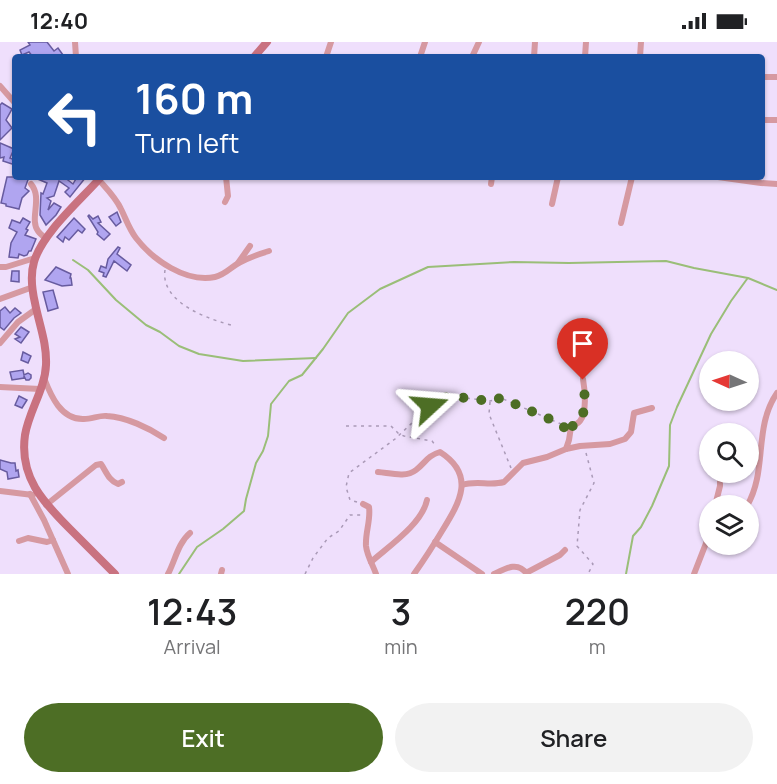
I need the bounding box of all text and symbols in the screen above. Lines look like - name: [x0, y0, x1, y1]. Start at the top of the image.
- text: 12:40: [30, 6, 88, 36]
- text: 160 m: [135, 69, 253, 127]
- icon: left: [36, 78, 114, 156]
- text: Turn left: [135, 124, 239, 161]
- pin: [557, 318, 608, 380]
- icon: arrive: [566, 327, 599, 360]
- north arrow: [699, 351, 759, 411]
- map controls: [699, 351, 759, 555]
- position arrow: [398, 374, 462, 438]
- button: search: [699, 423, 759, 483]
- button: layers: [699, 495, 759, 555]
- text: 12:43: [147, 587, 237, 636]
- text: 3: [391, 587, 411, 636]
- text: 220: [565, 587, 630, 636]
- text: Arrival: [164, 633, 221, 660]
- text: min: [384, 633, 418, 660]
- text: m: [589, 633, 606, 660]
- button: Exit: [24, 703, 383, 772]
- button: Share: [395, 703, 753, 772]

